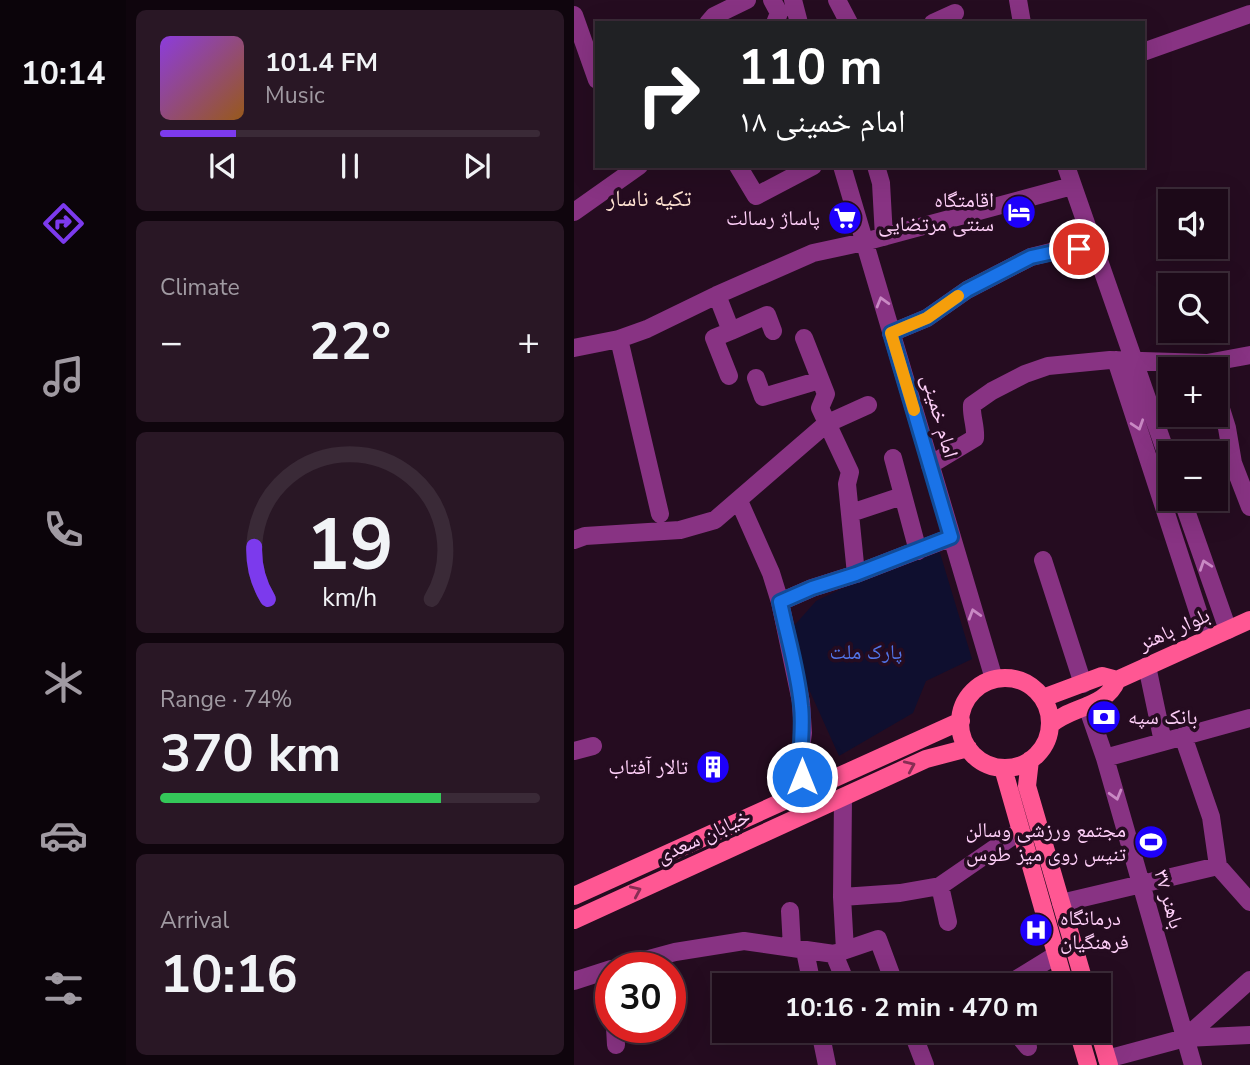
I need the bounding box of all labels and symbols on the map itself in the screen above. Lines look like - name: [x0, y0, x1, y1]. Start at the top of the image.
- district label: تکیه ناسار: [605, 183, 692, 214]
- place label: اقامتگاه سنتی مرتضایی: [878, 186, 994, 238]
- hotel icon: اقامتگاه سنتی مرتضایی: [1000, 193, 1038, 231]
- supermarket icon: پاساژ رسالت: [826, 199, 864, 237]
- place label: پاساژ رسالت: [726, 204, 820, 232]
- pin: [1049, 219, 1109, 279]
- one-way arrow: [875, 296, 890, 308]
- street label: امام خمینی: [915, 371, 965, 461]
- one-way arrow: [1129, 418, 1144, 430]
- one-way arrow: [1199, 560, 1213, 572]
- street label: بلوار باهنر: [1133, 601, 1214, 658]
- one-way arrow: [968, 608, 983, 620]
- park label: پارک ملت: [829, 638, 903, 666]
- bank icon: بانک سپه: [1085, 698, 1123, 736]
- place label: بانک سپه: [1128, 703, 1197, 731]
- position arrow: [765, 740, 839, 814]
- building icon: تالار آفتاب: [694, 748, 732, 786]
- place label: تالار آفتاب: [608, 753, 688, 781]
- one-way arrow: [903, 760, 915, 774]
- one-way arrow: [1107, 788, 1122, 800]
- street label: خیابان سعدی: [652, 802, 754, 870]
- place label: مجتمع ورزشی وسالن تنیس روی میز طوس: [965, 816, 1126, 868]
- sports icon: مجتمع ورزشی وسالن تنیس روی میز طوس: [1132, 823, 1170, 861]
- street label: باهنر ۳۷: [1147, 866, 1191, 932]
- one-way arrow: [629, 885, 641, 899]
- place label: درمانگاه فرهنگیان: [1060, 904, 1129, 956]
- hospital icon: درمانگاه فرهنگیان: [1017, 911, 1055, 949]
- speed limit sign: 30: [595, 952, 686, 1043]

